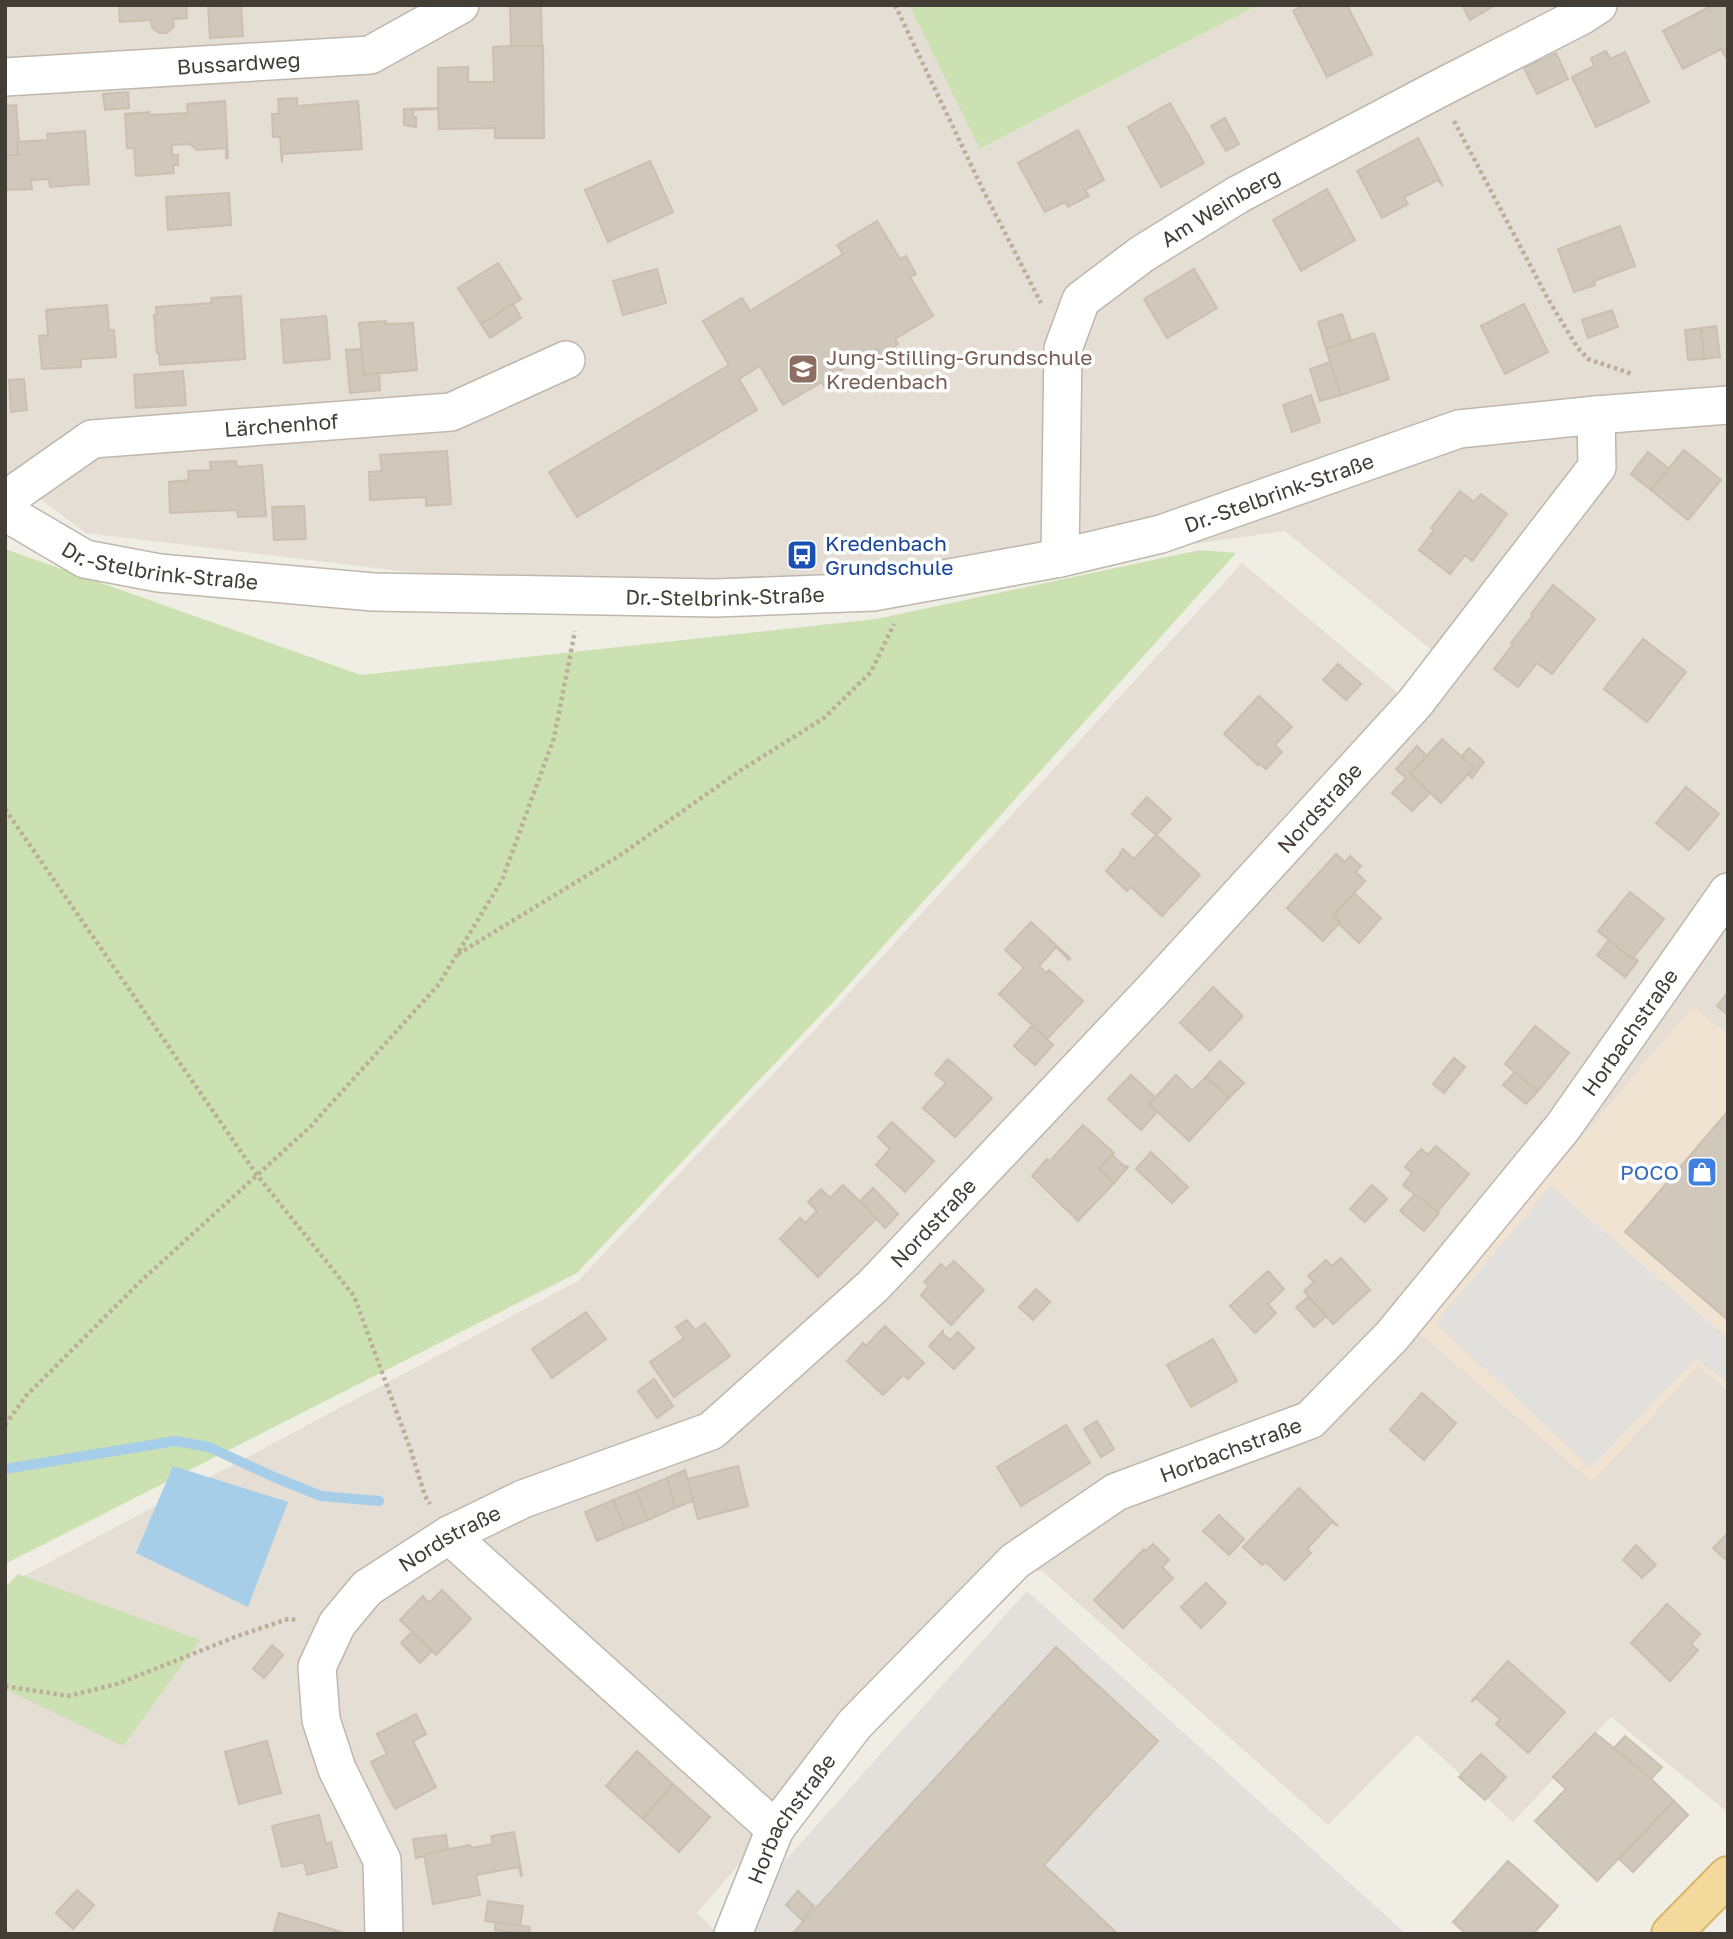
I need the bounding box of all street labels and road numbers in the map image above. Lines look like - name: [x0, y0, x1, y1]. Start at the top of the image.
- street label: Bussardweg: [176, 46, 301, 80]
- street label: Am Weinberg: [1156, 162, 1284, 252]
- street label: Lärchenhof: [223, 407, 340, 442]
- street label: Dr.-Stelbrink-Straße: [1181, 447, 1377, 538]
- street label: Dr.-Stelbrink-Straße: [57, 535, 259, 595]
- street label: Dr.-Stelbrink-Straße: [625, 581, 825, 611]
- street label: Nordstraße: [1272, 757, 1367, 858]
- street label: Horbachstraße: [1576, 963, 1683, 1101]
- street label: Nordstraße: [885, 1173, 981, 1273]
- street label: Horbachstraße: [1156, 1411, 1305, 1488]
- street label: Nordstraße: [393, 1499, 505, 1577]
- street label: Horbachstraße: [741, 1748, 841, 1888]

